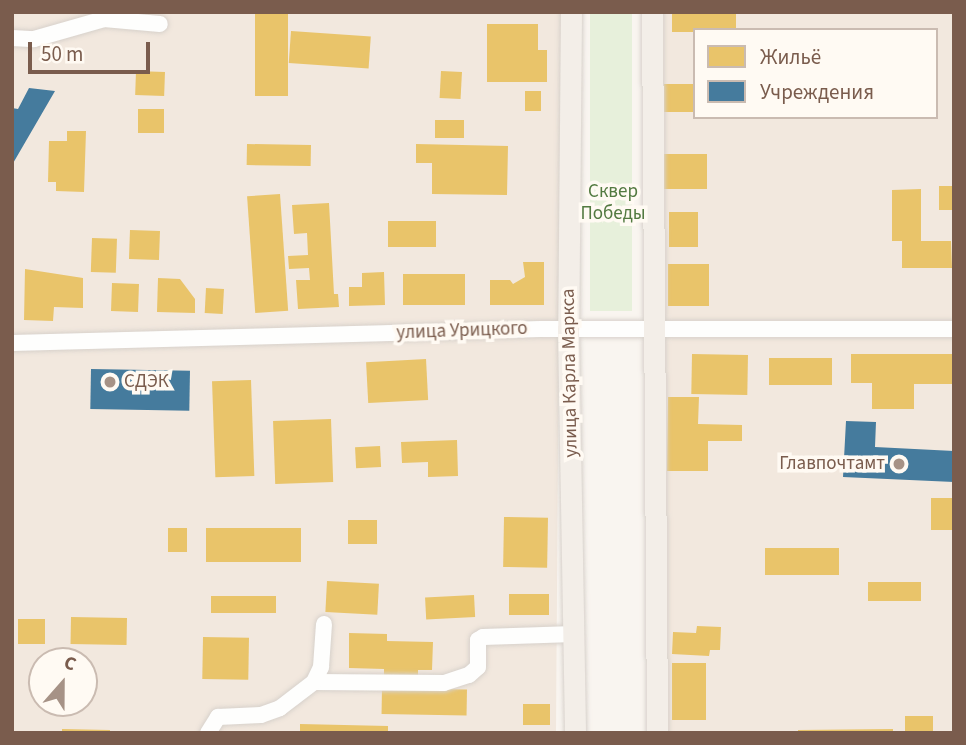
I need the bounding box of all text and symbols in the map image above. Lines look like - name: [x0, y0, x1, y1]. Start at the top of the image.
- scale bar: [32, 28, 154, 72]
- legend: [693, 28, 938, 119]
- text: 50 m: [41, 39, 83, 69]
- text: Жильё: [760, 42, 821, 72]
- text: Учреждения: [760, 77, 874, 107]
- park label: Сквер Победы: [580, 181, 646, 225]
- street label: улица Карла Маркса: [557, 288, 583, 458]
- street label: улица Урицкого: [396, 317, 528, 345]
- place label: СДЭК: [124, 371, 169, 393]
- marker: СДЭК: [102, 374, 118, 390]
- place label: Главпочтамт: [779, 453, 885, 475]
- marker: Главпочтамт: [891, 456, 907, 472]
- north arrow: [28, 647, 98, 717]
- text: С: [60, 649, 80, 678]

